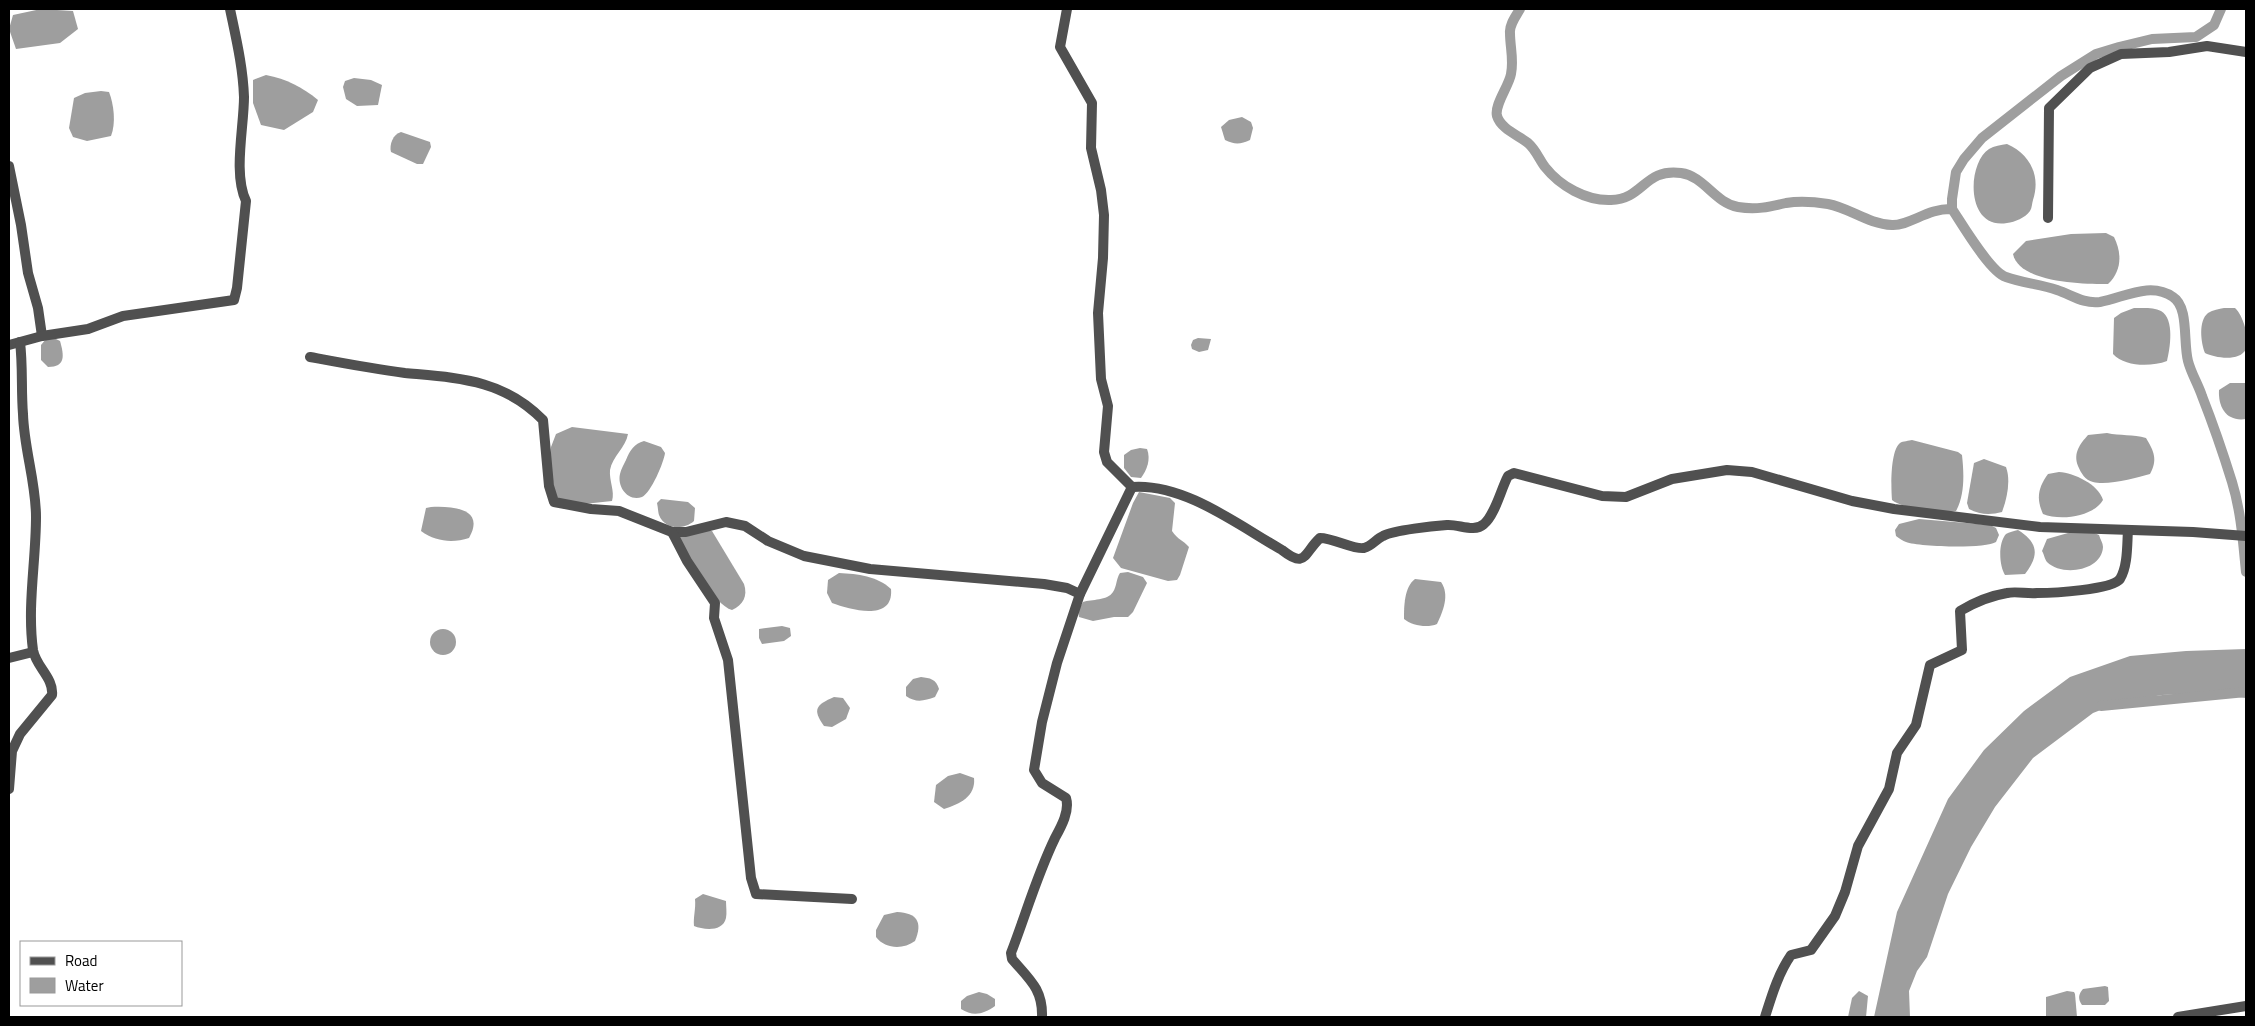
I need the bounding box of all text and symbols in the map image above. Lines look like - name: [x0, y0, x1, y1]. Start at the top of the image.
- legend: [20, 941, 182, 1006]
- text: Road: [65, 949, 97, 972]
- text: Water: [65, 974, 104, 997]

